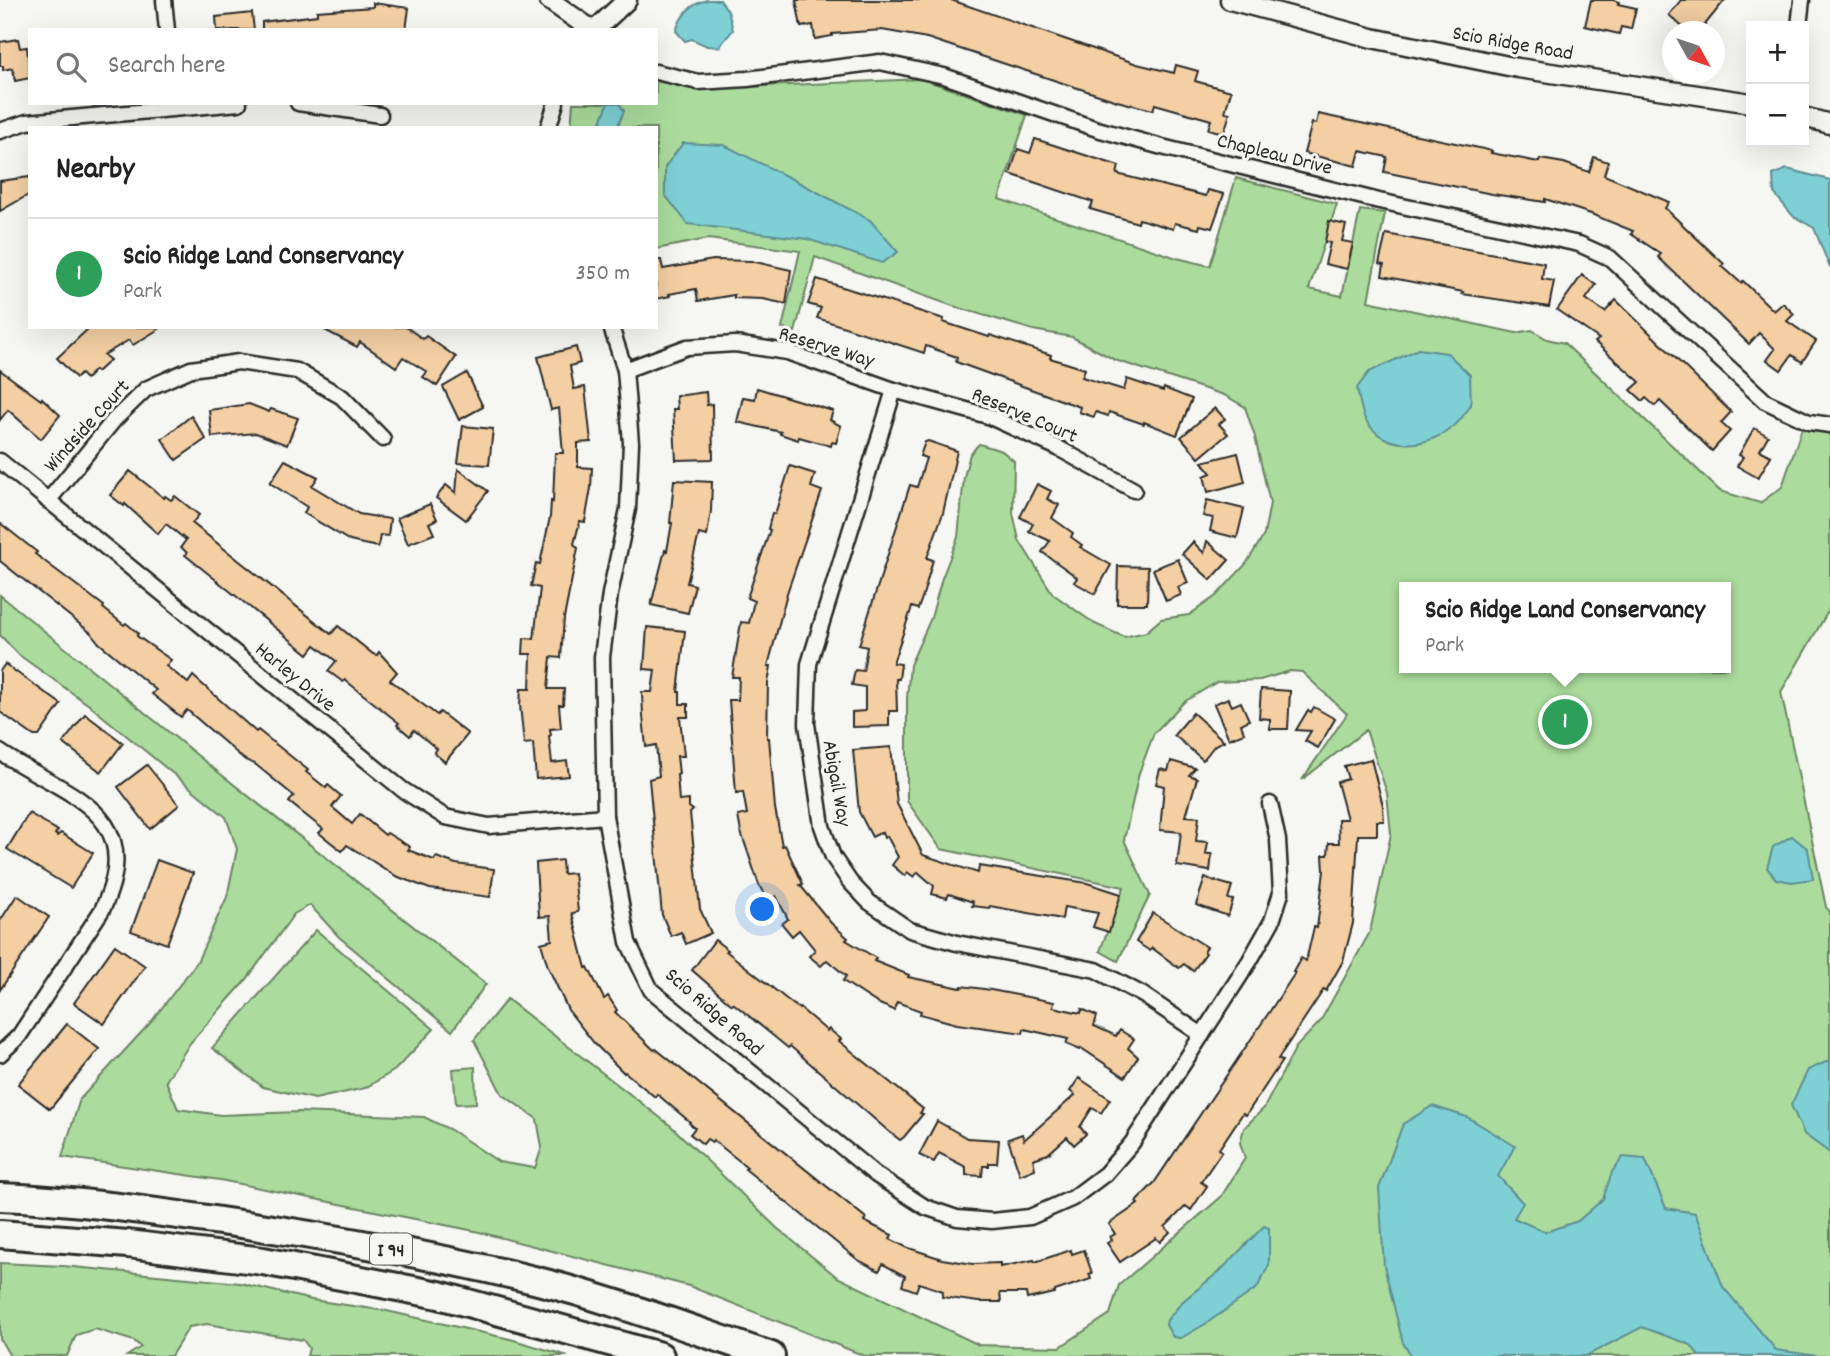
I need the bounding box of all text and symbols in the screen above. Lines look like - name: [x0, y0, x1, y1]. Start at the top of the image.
- street label: Scio Ridge Road: [1450, 20, 1575, 70]
- north arrow: [1662, 21, 1725, 84]
- map controls: [1746, 21, 1809, 147]
- button: +: [1746, 21, 1809, 84]
- search box: [28, 28, 658, 105]
- icon: search: [52, 48, 90, 86]
- text: Search here: [108, 48, 226, 85]
- button: −: [1746, 84, 1809, 147]
- street label: Chapleau Drive: [1213, 127, 1335, 185]
- text: Nearby: [56, 150, 134, 193]
- text: Scio Ridge Land Conservancy: [123, 239, 403, 276]
- text: 1: [76, 258, 82, 291]
- text: 350 m: [576, 258, 630, 291]
- text: Park: [123, 276, 162, 309]
- street label: Reserve Way: [775, 320, 878, 378]
- street label: Windside Court: [38, 374, 138, 480]
- street label: Reserve Court: [966, 381, 1082, 453]
- popup: [1399, 582, 1731, 673]
- text: Scio Ridge Land Conservancy: [1425, 593, 1705, 630]
- text: Park: [1425, 630, 1464, 663]
- street label: Harley Drive: [247, 636, 341, 720]
- pin: 1: [1542, 696, 1588, 748]
- street label: Abigail Way: [813, 738, 858, 830]
- your location: [745, 892, 779, 926]
- street label: Scio Ridge Road: [657, 962, 769, 1065]
- road number: I 94: [370, 1233, 412, 1264]

